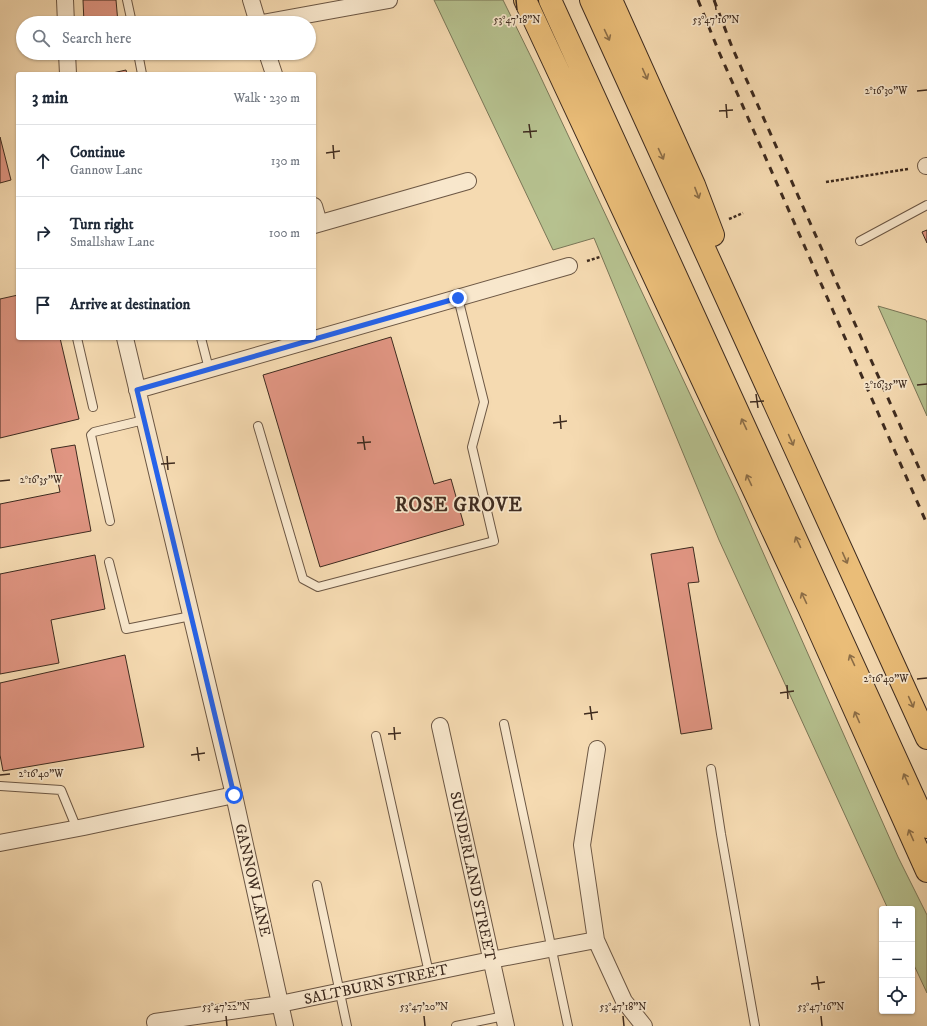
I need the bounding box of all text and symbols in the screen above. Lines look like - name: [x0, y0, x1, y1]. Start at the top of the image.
- text: 53°47'18"N: [493, 14, 541, 26]
- text: 53°47'16"N: [692, 14, 740, 26]
- search box: [16, 16, 316, 60]
- icon: search: [30, 27, 52, 49]
- text: Search here: [62, 29, 131, 48]
- one-way arrow: [604, 29, 611, 41]
- one-way arrow: [641, 68, 649, 80]
- text: 2°16'30"W: [865, 85, 908, 97]
- text: 3 min: [32, 87, 68, 109]
- text: Walk · 230 m: [234, 90, 300, 106]
- text: Continue: [70, 143, 125, 162]
- one-way arrow: [658, 147, 665, 159]
- icon: ahead: [32, 150, 54, 172]
- text: 130 m: [271, 153, 300, 169]
- text: Gannow Lane: [70, 162, 143, 178]
- one-way arrow: [693, 187, 701, 199]
- text: Turn right: [70, 215, 133, 234]
- icon: right: [32, 222, 54, 244]
- text: 100 m: [269, 225, 300, 241]
- text: Smallshaw Lane: [70, 234, 155, 250]
- route end: [449, 289, 467, 307]
- icon: arrive: [32, 294, 54, 316]
- text: Arrive at destination: [70, 295, 190, 314]
- text: 2°16'35"W: [865, 379, 908, 391]
- one-way arrow: [740, 418, 747, 430]
- one-way arrow: [788, 434, 796, 446]
- text: 2°16'35"W: [20, 474, 63, 486]
- one-way arrow: [745, 475, 752, 487]
- district label: ROSE GROVE: [395, 494, 523, 517]
- one-way arrow: [794, 537, 801, 549]
- one-way arrow: [842, 552, 849, 564]
- one-way arrow: [800, 592, 807, 604]
- one-way arrow: [848, 655, 855, 667]
- text: 2°16'40"W: [864, 673, 909, 685]
- one-way arrow: [908, 696, 915, 708]
- one-way arrow: [853, 711, 860, 723]
- text: 2°16'40"W: [19, 768, 64, 780]
- one-way arrow: [901, 773, 909, 785]
- route start: [225, 786, 243, 804]
- street label: SUNDERLAND STREET: [445, 790, 500, 963]
- street label: GANNOW LANE: [230, 822, 275, 939]
- one-way arrow: [907, 830, 914, 842]
- map controls: [879, 906, 915, 1014]
- button: +: [879, 906, 915, 942]
- button: −: [879, 942, 915, 978]
- street label: SALTBURN STREET: [302, 960, 450, 1009]
- button: locate: [879, 978, 915, 1014]
- text: 53°47'22"N: [202, 1001, 250, 1013]
- text: 53°47'20"N: [400, 1001, 448, 1013]
- text: 53°47'18"N: [599, 1001, 647, 1013]
- text: 53°47'16"N: [797, 1001, 845, 1013]

